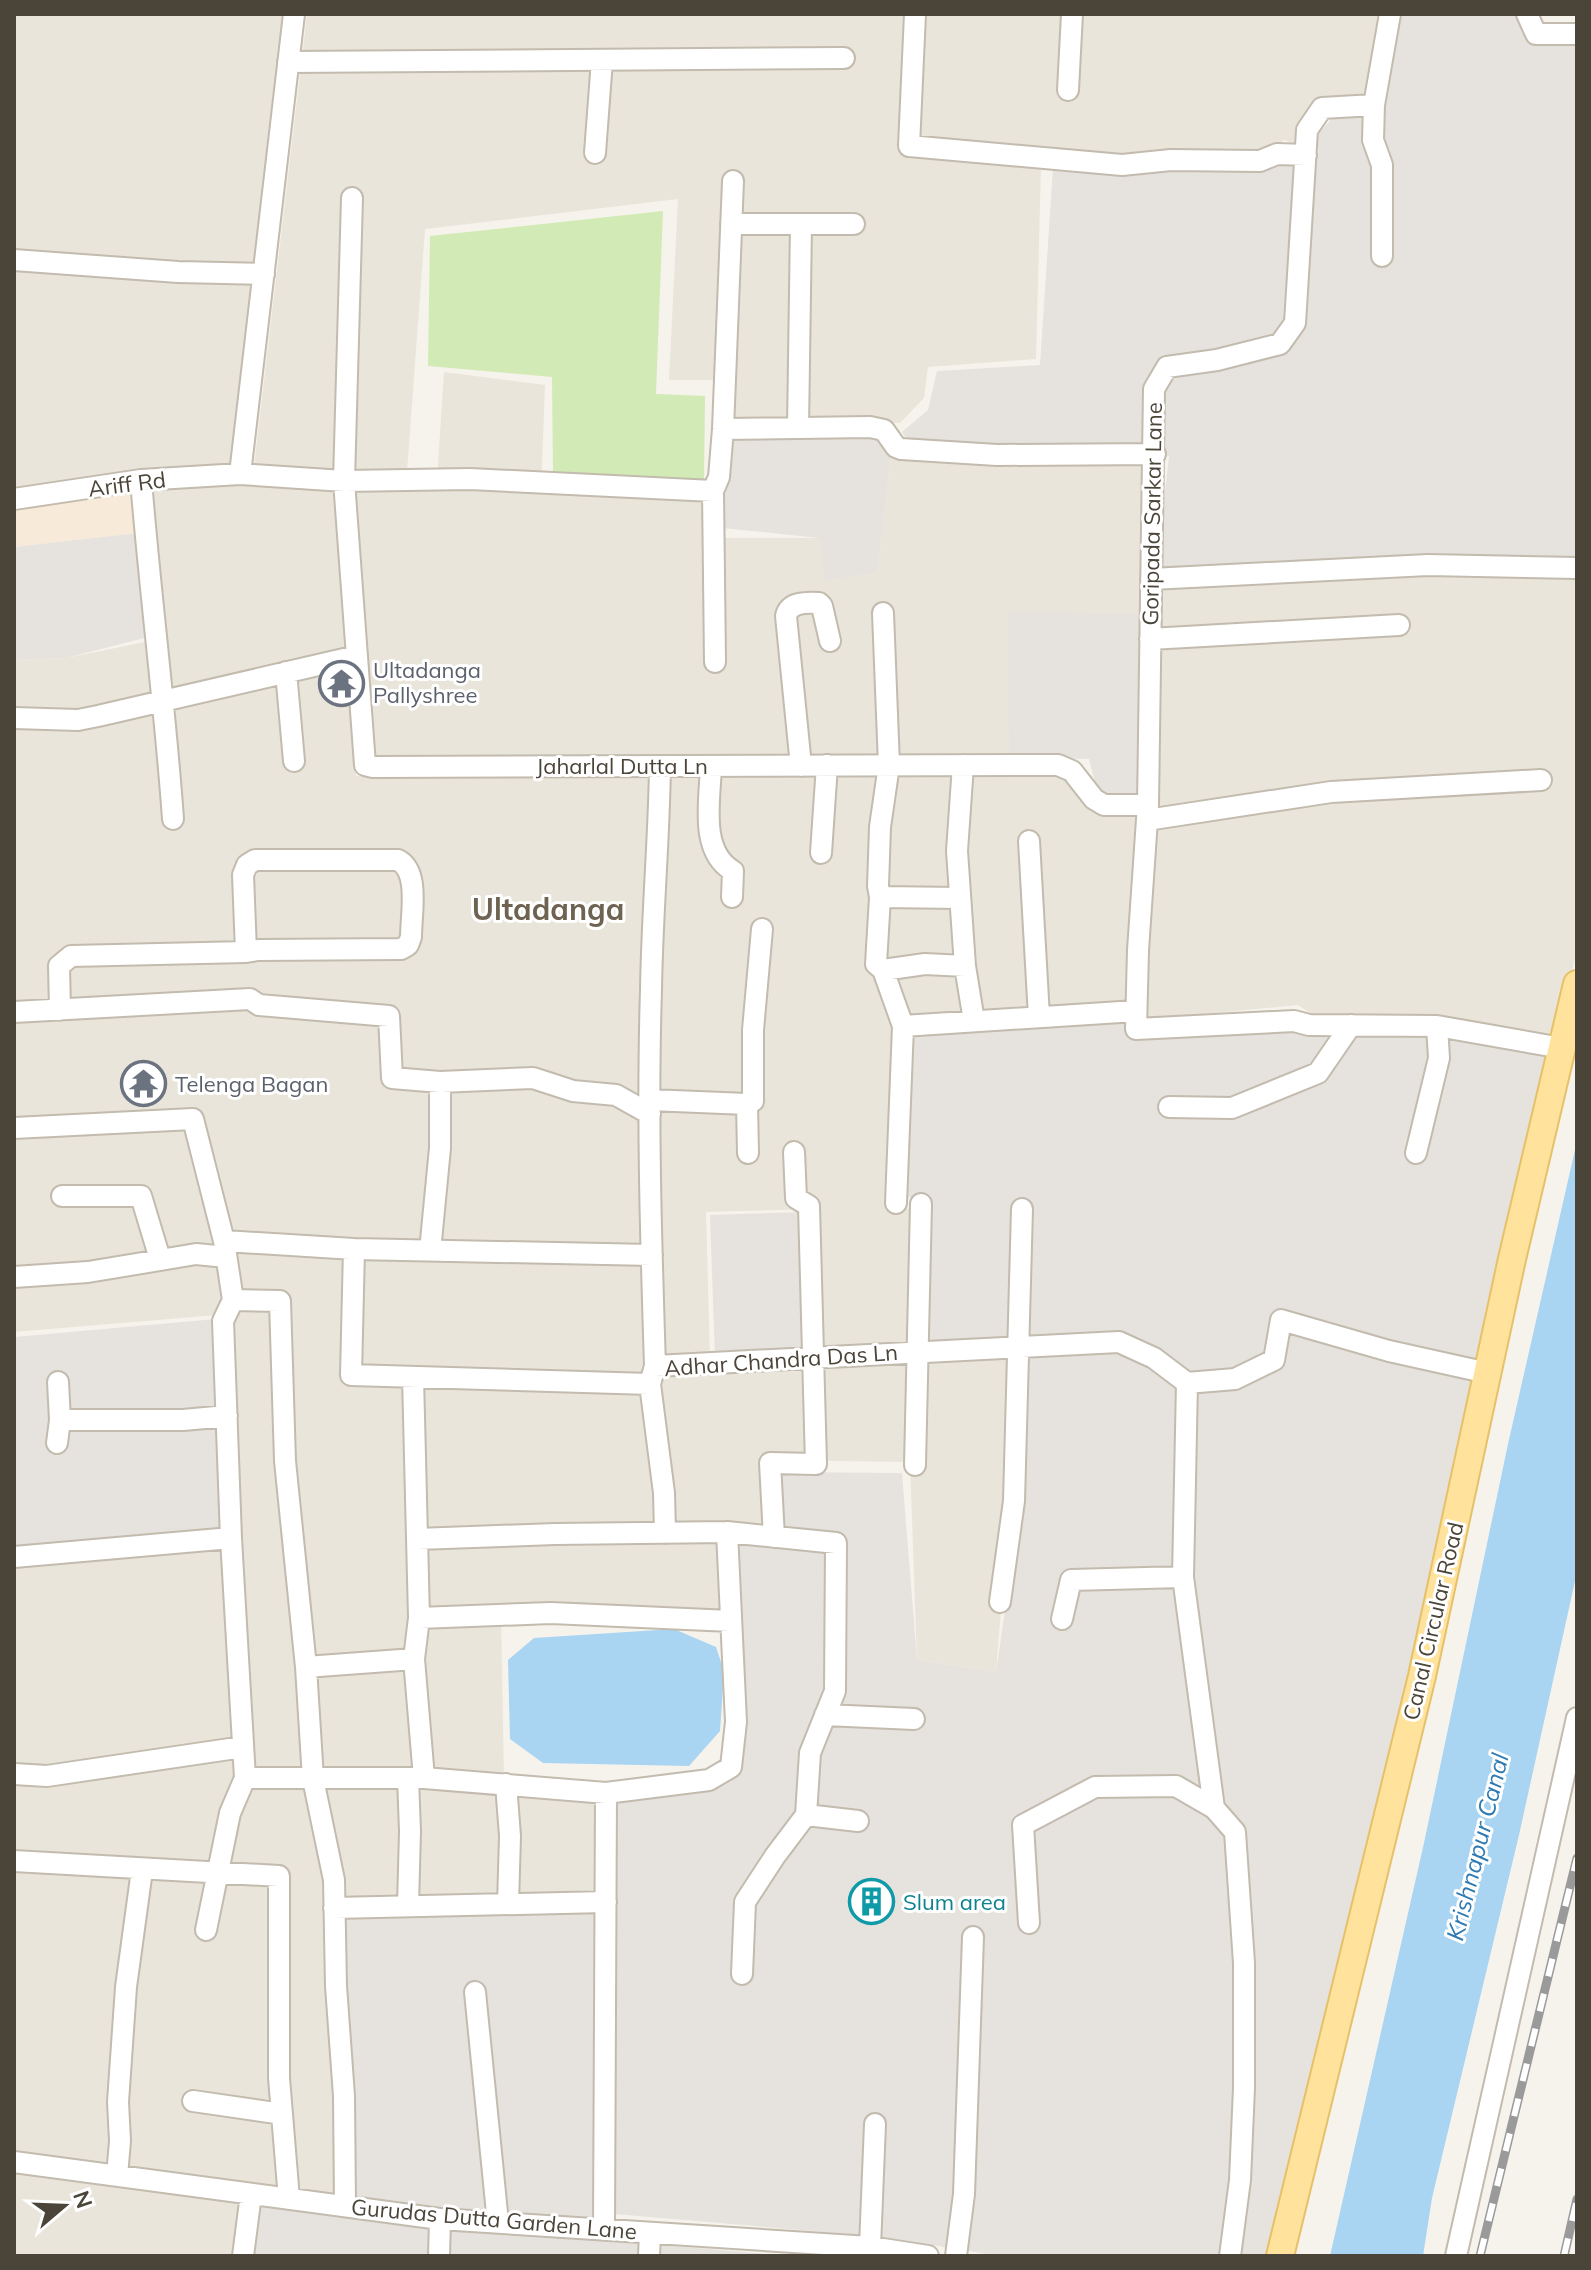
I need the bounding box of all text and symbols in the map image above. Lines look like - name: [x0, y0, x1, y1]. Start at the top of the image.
- street label: Goripada Sarkar Lane: [1136, 402, 1168, 626]
- street label: Ariff Rd: [87, 465, 167, 503]
- place label: Ultadanga Pallyshree: [373, 656, 481, 709]
- temple icon: Ultadanga Pallyshree: [318, 659, 366, 707]
- street label: Jaharlal Dutta Ln: [536, 752, 708, 780]
- district label: Ultadanga: [472, 890, 624, 928]
- temple icon: Telenga Bagan: [120, 1060, 168, 1108]
- place label: Telenga Bagan: [175, 1070, 328, 1098]
- street label: Adhar Chandra Das Ln: [663, 1338, 899, 1382]
- street label: Canal Circular Road: [1397, 1519, 1469, 1723]
- water label: Krishnapur Canal: [1439, 1750, 1515, 1943]
- building icon: Slum area: [848, 1878, 896, 1926]
- place label: Slum area: [903, 1888, 1006, 1916]
- north arrow: [24, 2166, 104, 2246]
- text: N: [67, 2187, 99, 2212]
- street label: Gurudas Dutta Garden Lane: [350, 2193, 638, 2245]

